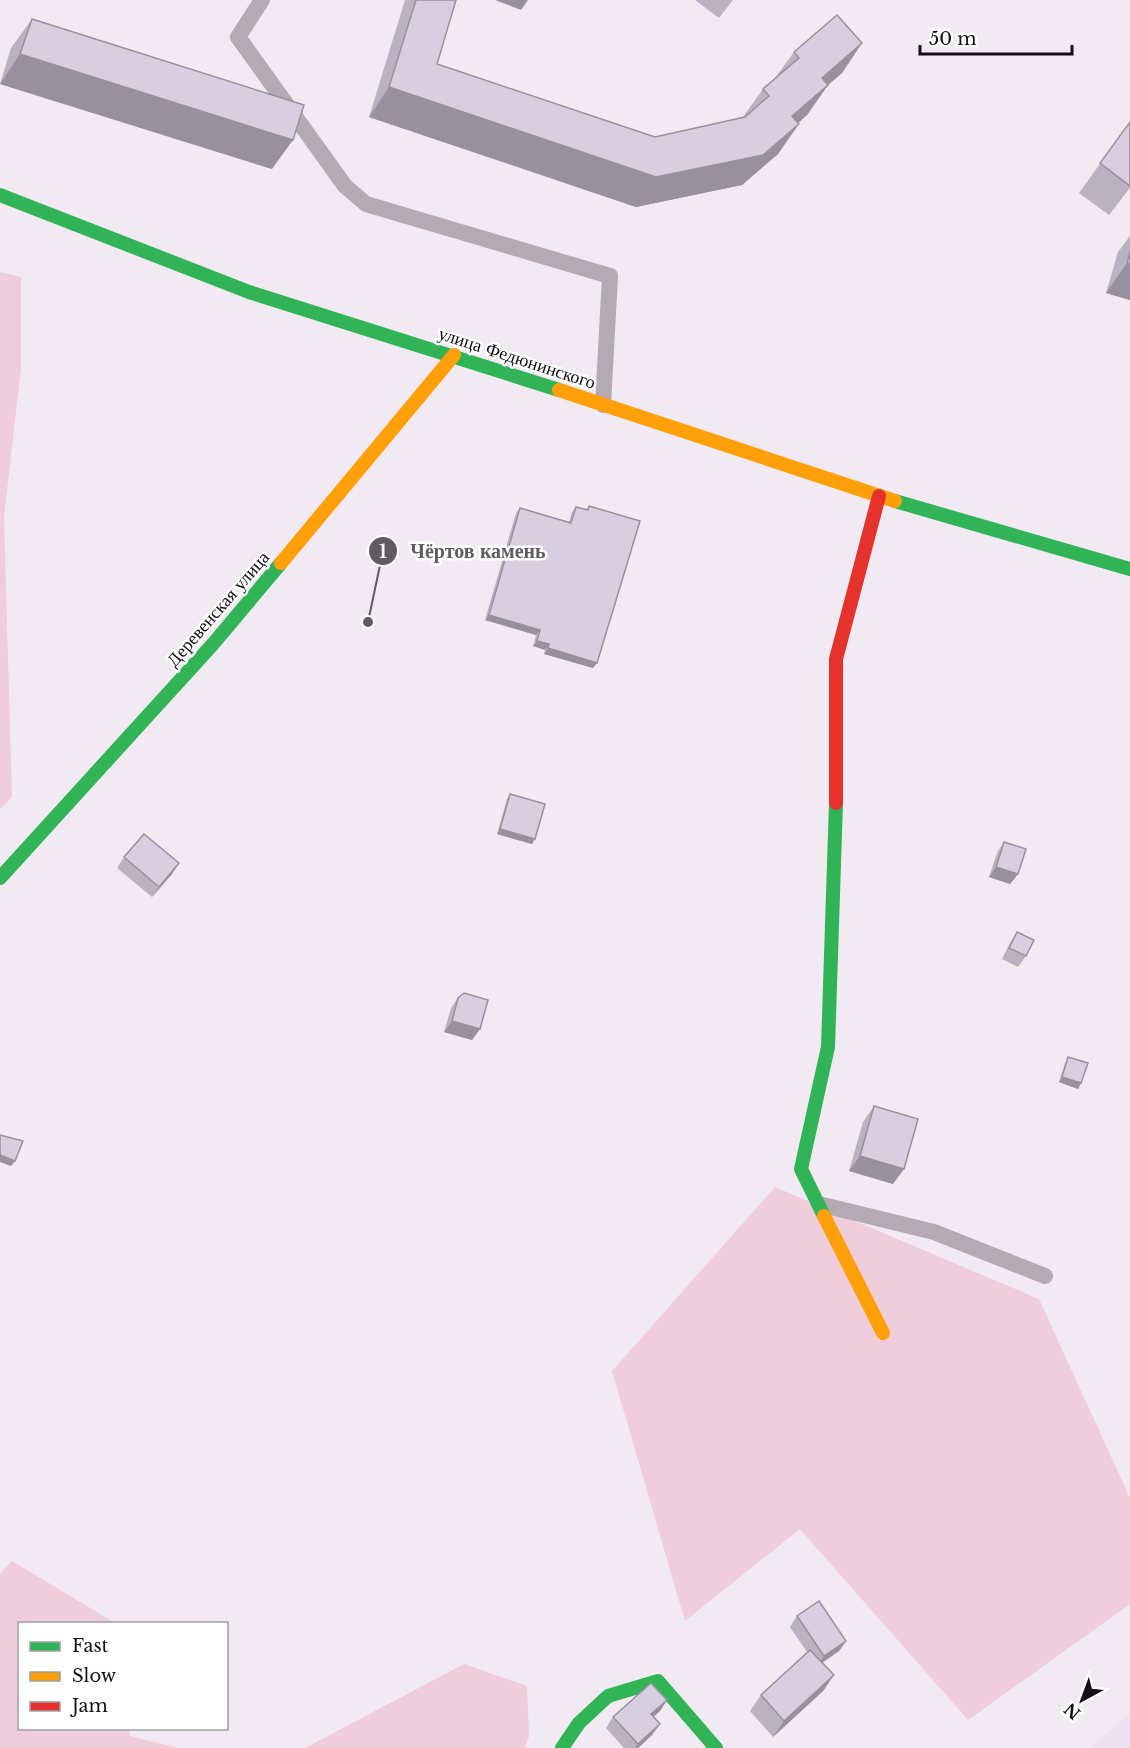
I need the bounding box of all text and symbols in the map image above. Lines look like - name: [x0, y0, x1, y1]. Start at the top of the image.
- scale bar: [920, 18, 1072, 56]
- text: 50 m: [929, 28, 977, 50]
- street label: улица Федюнинского: [436, 322, 598, 394]
- callout: Чёртов камень: [368, 532, 558, 570]
- text: Чёртов камень: [410, 539, 546, 563]
- text: 1: [379, 541, 387, 563]
- street label: Деревенская улица: [162, 547, 274, 671]
- legend: [18, 1622, 228, 1730]
- text: Fast: [72, 1635, 109, 1657]
- text: Slow: [72, 1665, 117, 1687]
- north arrow: [1052, 1670, 1112, 1730]
- text: Jam: [70, 1695, 108, 1717]
- text: N: [1060, 1699, 1084, 1724]

